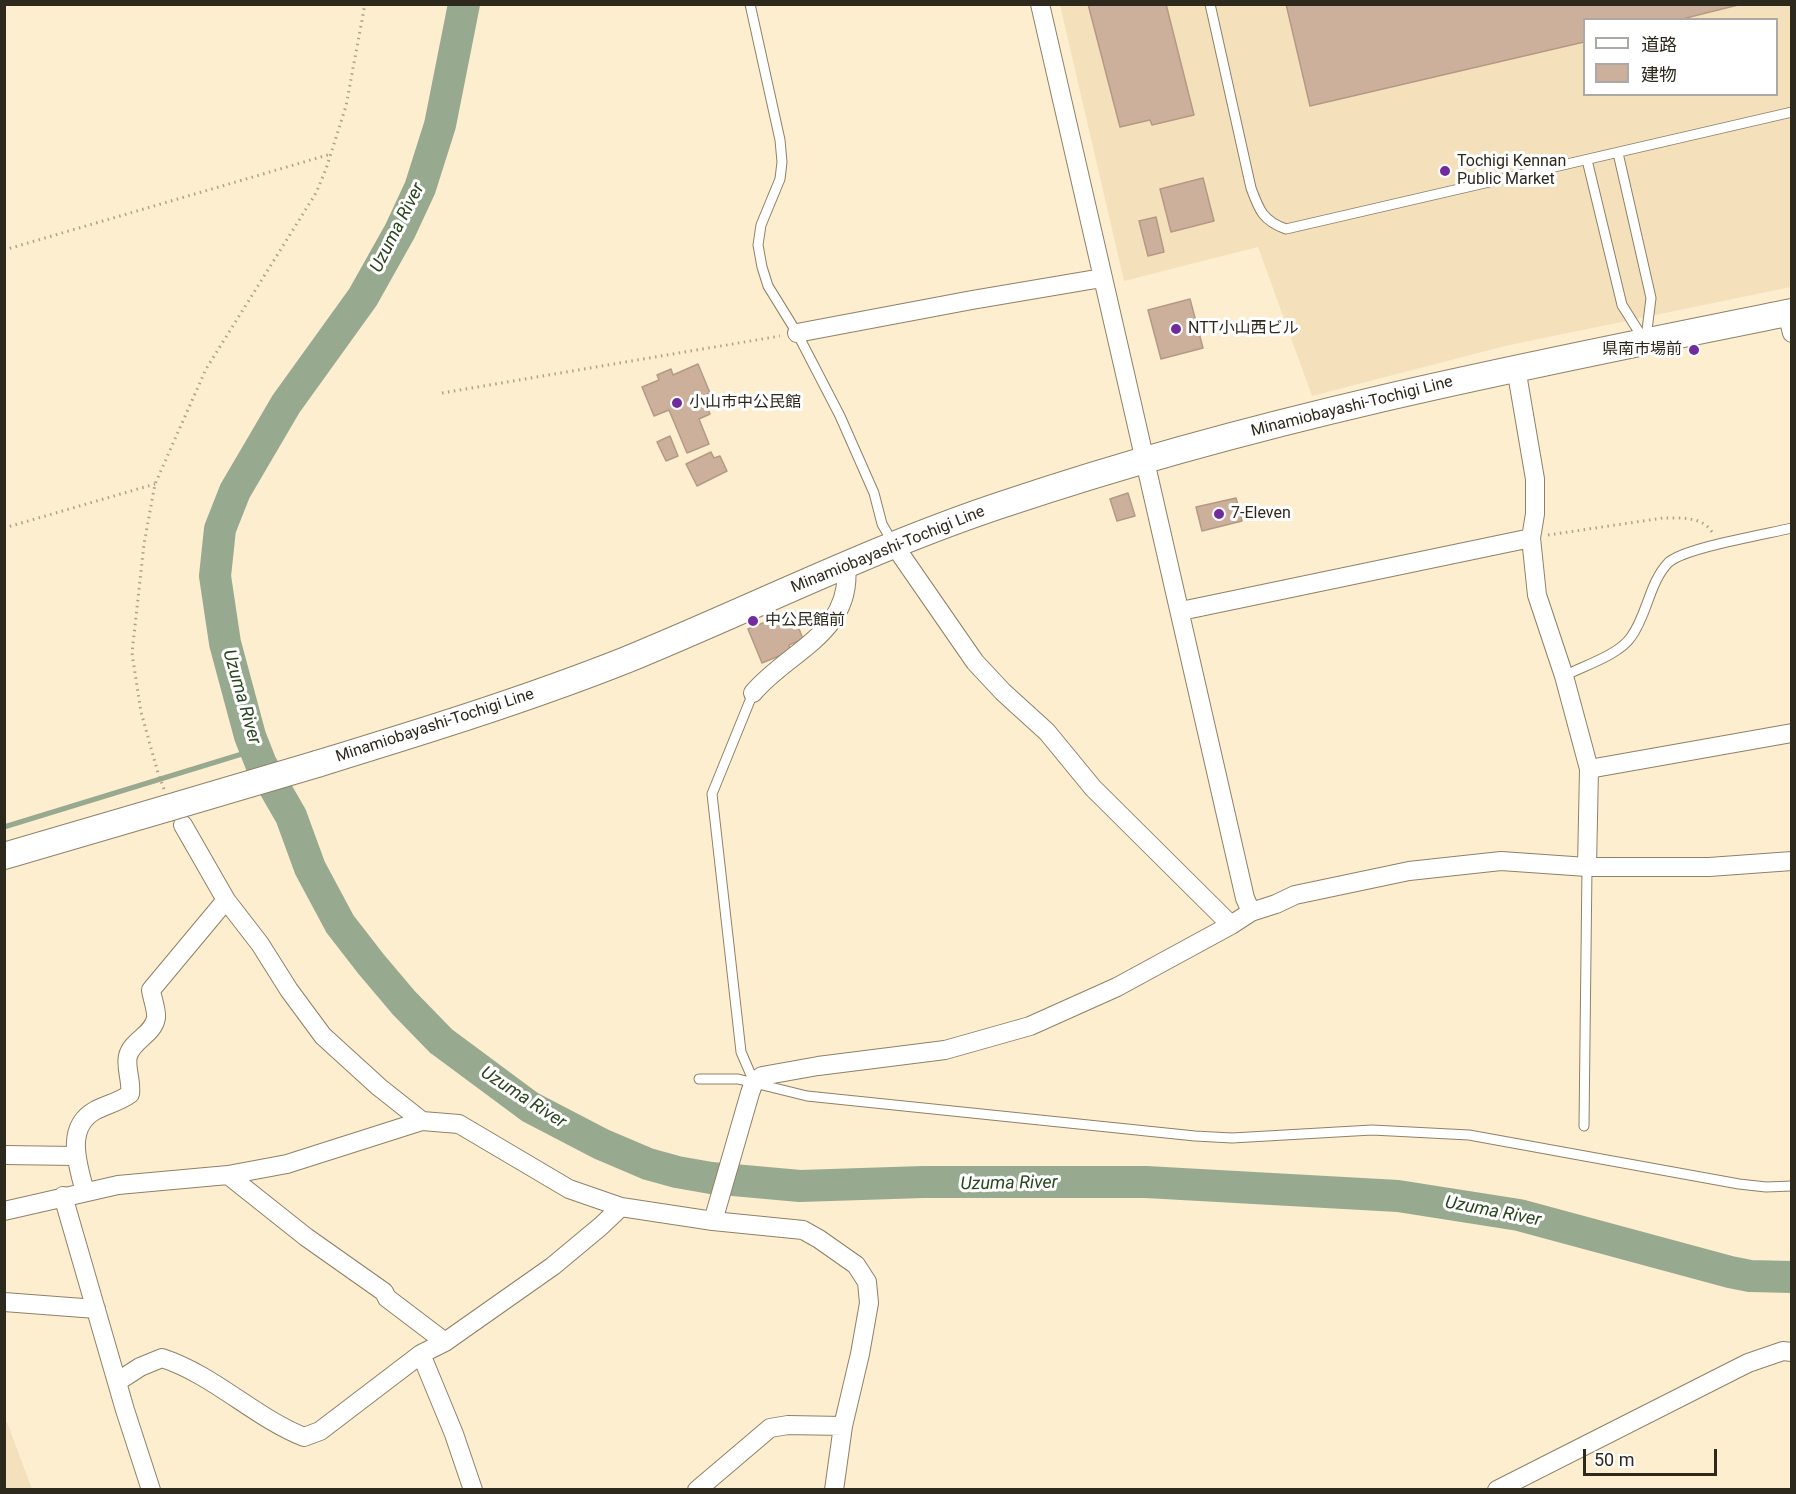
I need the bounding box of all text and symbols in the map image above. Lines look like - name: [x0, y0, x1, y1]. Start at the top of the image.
- legend: [1583, 18, 1778, 96]
- text: 道路: [1641, 34, 1677, 55]
- text: 建物: [1641, 64, 1677, 85]
- place label: Tochigi Kennan Public Market: [1457, 152, 1566, 190]
- marker: Tochigi Kennan Public Market: [1438, 164, 1452, 178]
- water label: Uzuma River: [366, 180, 430, 276]
- place label: NTT小山西ビル: [1188, 319, 1298, 339]
- marker: NTT小山西ビル: [1169, 322, 1183, 336]
- place label: 県南市場前: [1602, 340, 1682, 360]
- marker: 県南市場前: [1687, 343, 1701, 357]
- street label: Minamiobayashi-Tochigi Line: [1249, 373, 1455, 441]
- place label: 小山市中公民館: [689, 393, 801, 413]
- marker: 小山市中公民館: [670, 396, 684, 410]
- street label: Minamiobayashi-Tochigi Line: [788, 502, 988, 598]
- place label: 7-Eleven: [1231, 504, 1291, 524]
- marker: 7-Eleven: [1212, 507, 1226, 521]
- place label: 中公民館前: [765, 611, 845, 631]
- marker: 中公民館前: [746, 614, 760, 628]
- water label: Uzuma River: [217, 647, 265, 747]
- street label: Minamiobayashi-Tochigi Line: [334, 685, 536, 767]
- water label: Uzuma River: [476, 1062, 570, 1134]
- water label: Uzuma River: [960, 1172, 1058, 1196]
- water label: Uzuma River: [1443, 1192, 1543, 1232]
- scale bar: [1586, 1437, 1720, 1475]
- text: 50 m: [1594, 1449, 1634, 1470]

